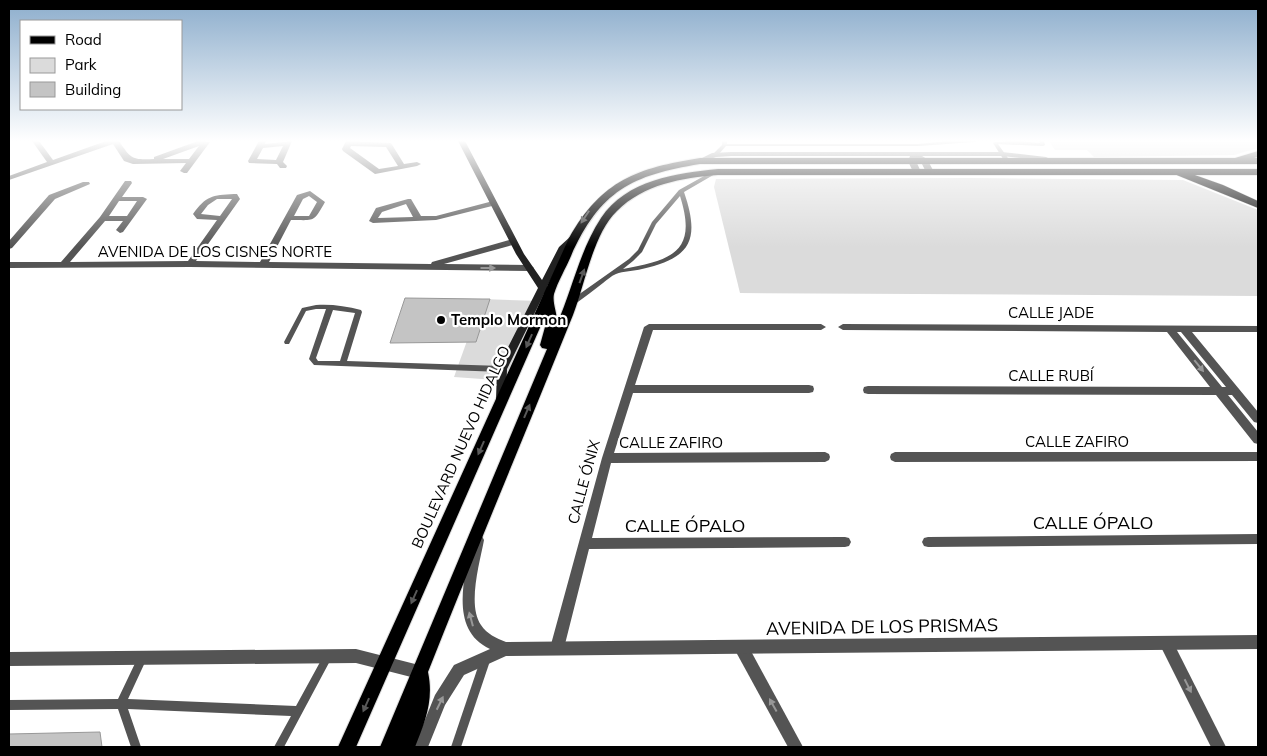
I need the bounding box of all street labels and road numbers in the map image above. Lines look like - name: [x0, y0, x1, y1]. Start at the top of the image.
- street label: AVENIDA DE LOS CISNES NORTE: [98, 242, 332, 261]
- street label: CALLE JADE: [1008, 303, 1094, 322]
- street label: BOULEVARD NUEVO HIDALGO: [407, 342, 514, 551]
- street label: CALLE RUBÍ: [1008, 366, 1095, 385]
- street label: CALLE ZAFIRO: [1025, 432, 1129, 451]
- street label: CALLE ZAFIRO: [619, 433, 723, 452]
- street label: CALLE ÓNIX: [563, 437, 604, 526]
- street label: CALLE ÓPALO: [1033, 511, 1153, 534]
- street label: CALLE ÓPALO: [625, 514, 745, 537]
- street label: AVENIDA DE LOS PRISMAS: [766, 613, 998, 640]

